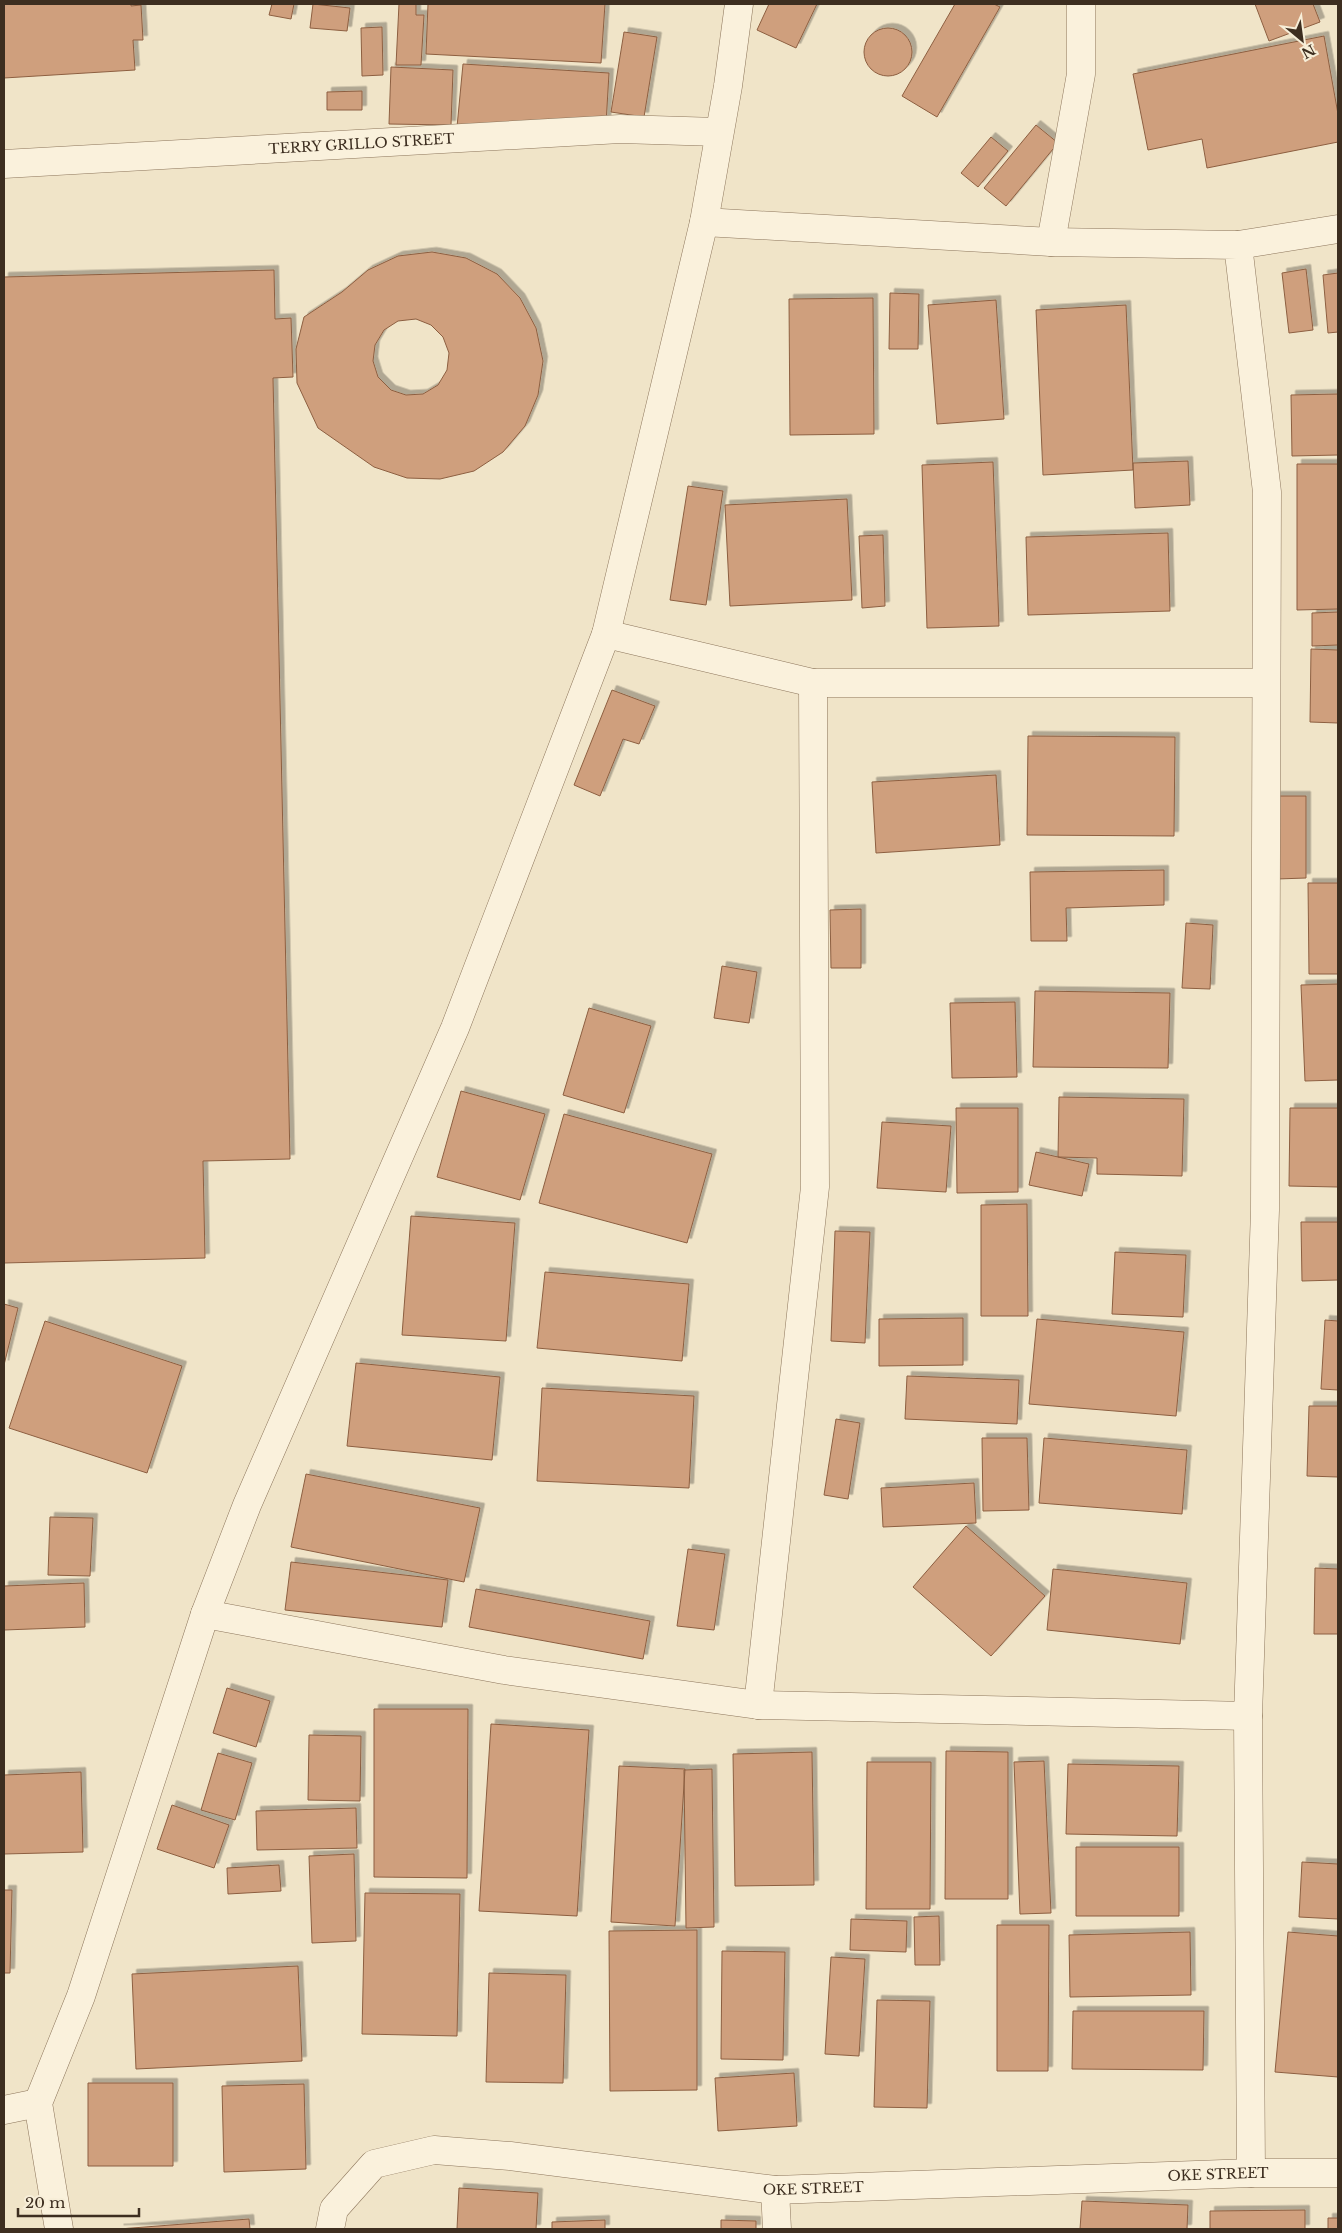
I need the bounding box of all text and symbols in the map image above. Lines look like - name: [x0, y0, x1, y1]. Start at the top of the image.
- north arrow: [1277, 15, 1327, 65]
- text: N: [1298, 40, 1318, 62]
- street label: TERRY GRILLO STREET: [268, 129, 455, 158]
- street label: OKE STREET: [1167, 2164, 1269, 2185]
- street label: OKE STREET: [762, 2178, 864, 2199]
- scale bar: [18, 2186, 139, 2218]
- text: 20 m: [25, 2193, 65, 2212]

